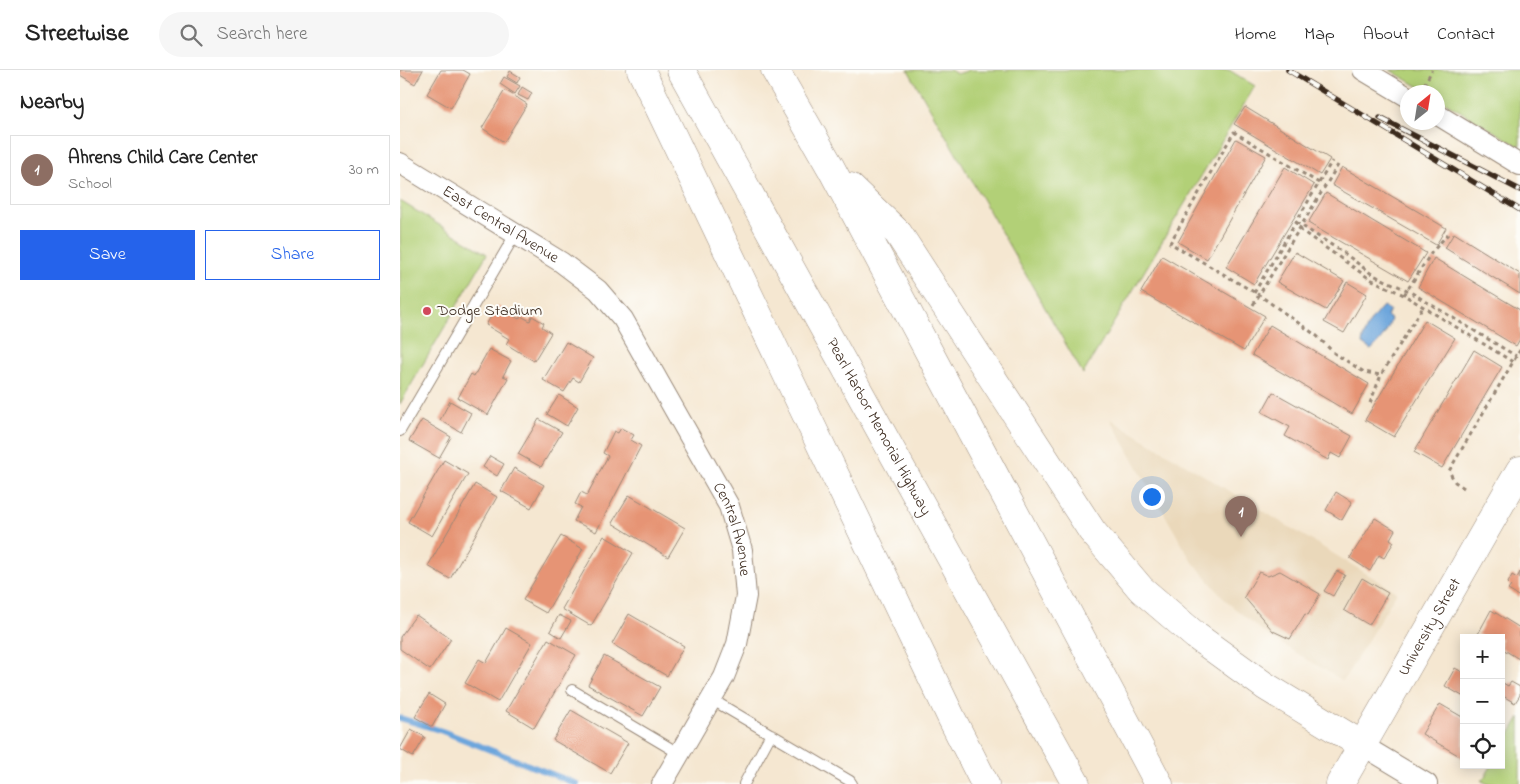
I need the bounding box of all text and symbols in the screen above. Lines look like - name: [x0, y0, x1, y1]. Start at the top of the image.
- search box: [159, 12, 509, 57]
- text: Streetwise: [25, 17, 129, 52]
- icon: search: [177, 21, 205, 49]
- text: Search here: [217, 21, 308, 48]
- text: Home: [1235, 22, 1276, 48]
- text: Map: [1304, 22, 1335, 48]
- text: About: [1363, 22, 1409, 48]
- text: Contact: [1437, 22, 1495, 48]
- north arrow: [1400, 85, 1445, 130]
- text: Nearby: [20, 88, 84, 118]
- text: Ahrens Child Care Center: [68, 145, 257, 172]
- text: 1: [34, 158, 40, 182]
- text: 30 m: [349, 158, 379, 182]
- text: School: [68, 172, 112, 196]
- street label: East Central Avenue: [437, 180, 564, 270]
- button: Save: [20, 230, 195, 280]
- button: Share: [205, 230, 380, 280]
- place label: Dodge Stadium: [436, 299, 542, 323]
- marker: Dodge Stadium: [421, 305, 433, 317]
- street label: Pearl Harbor Memorial Highway: [820, 334, 937, 520]
- street label: Central Avenue: [706, 478, 756, 578]
- your location: [1139, 484, 1165, 510]
- pin: 1: [1225, 496, 1257, 537]
- street label: University Street: [1392, 573, 1468, 680]
- map controls: [1460, 634, 1505, 769]
- button: +: [1460, 634, 1505, 679]
- button: −: [1460, 679, 1505, 724]
- button: locate: [1460, 724, 1505, 769]

